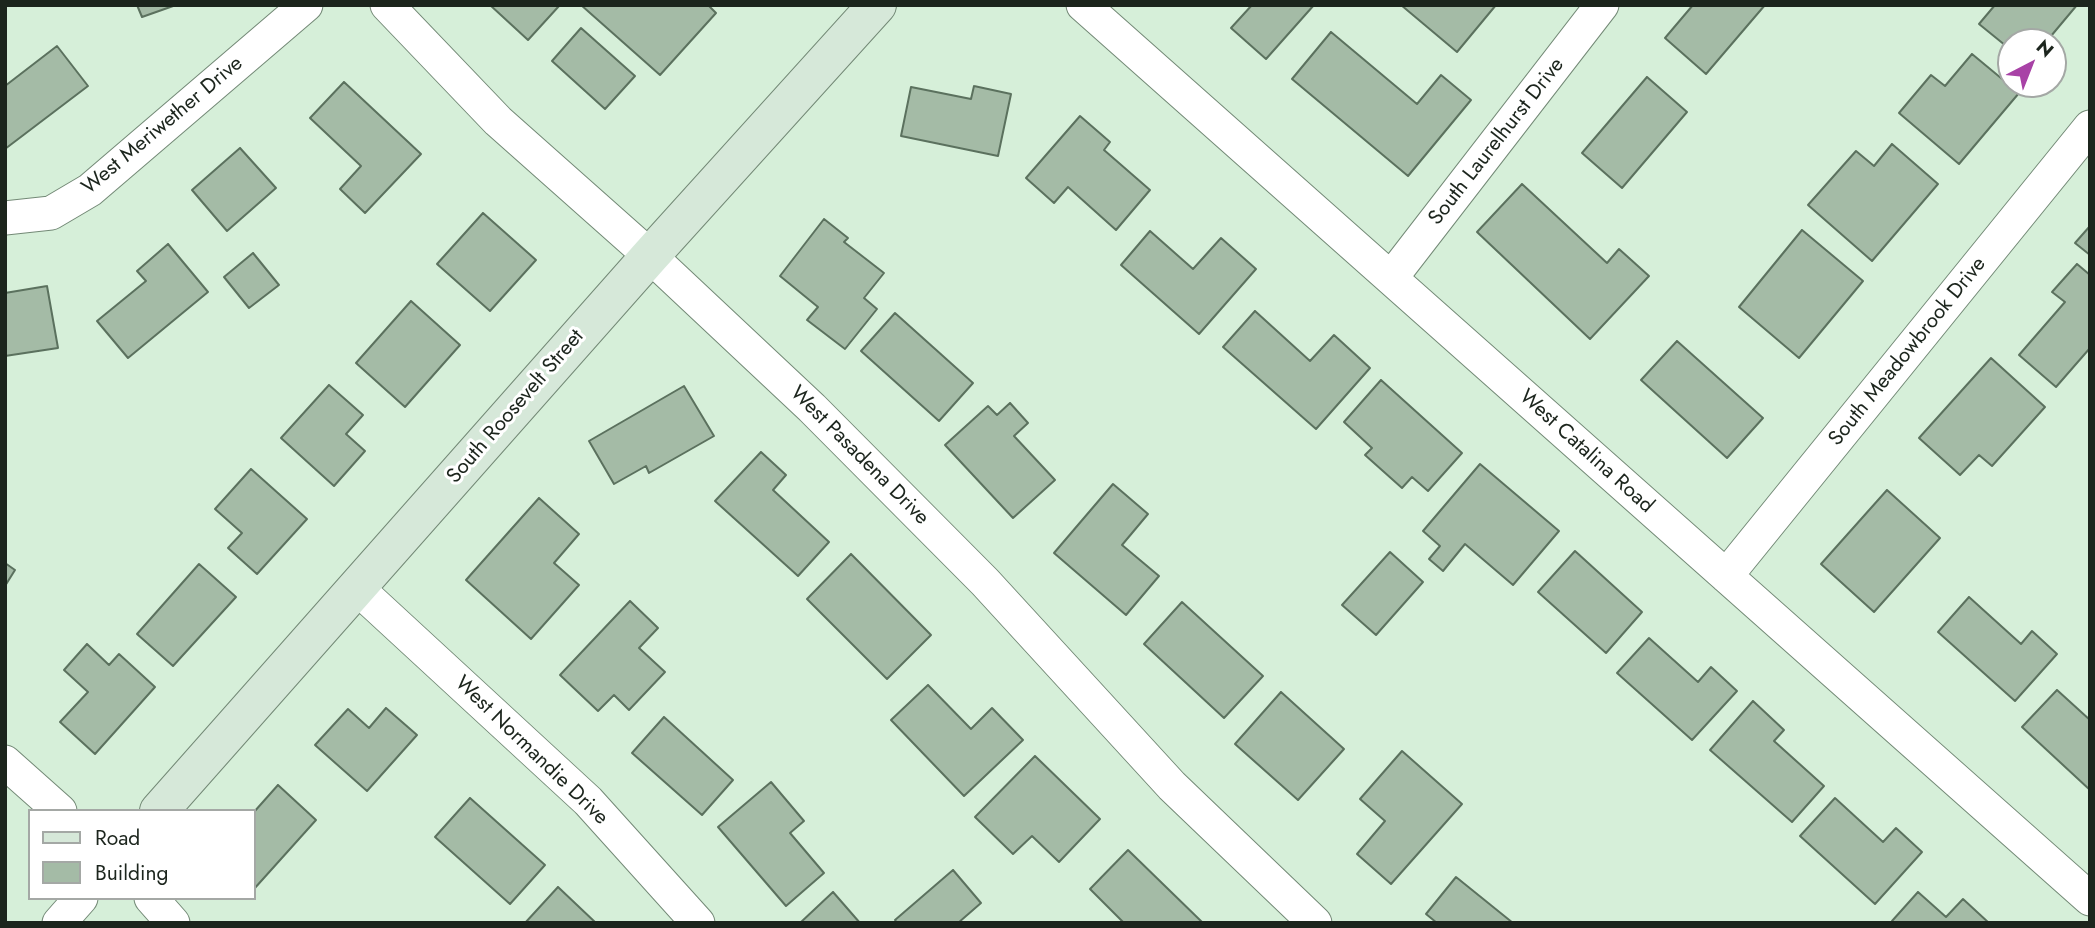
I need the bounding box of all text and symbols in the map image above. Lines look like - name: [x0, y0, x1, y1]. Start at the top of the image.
- north arrow: [1997, 28, 2067, 98]
- text: N: [2030, 33, 2060, 64]
- street label: West Meriwether Drive: [78, 51, 248, 201]
- street label: South Laurelhurst Drive: [1424, 53, 1570, 231]
- street label: South Meadowbrook Drive: [1824, 252, 1992, 452]
- street label: South Roosevelt Street: [442, 325, 590, 489]
- street label: West Pasadena Drive: [784, 381, 934, 531]
- street label: West Catalina Road: [1514, 385, 1658, 519]
- street label: West Normandie Drive: [449, 671, 613, 831]
- legend: [28, 809, 256, 900]
- text: Road: [95, 823, 140, 853]
- text: Building: [95, 858, 168, 888]

